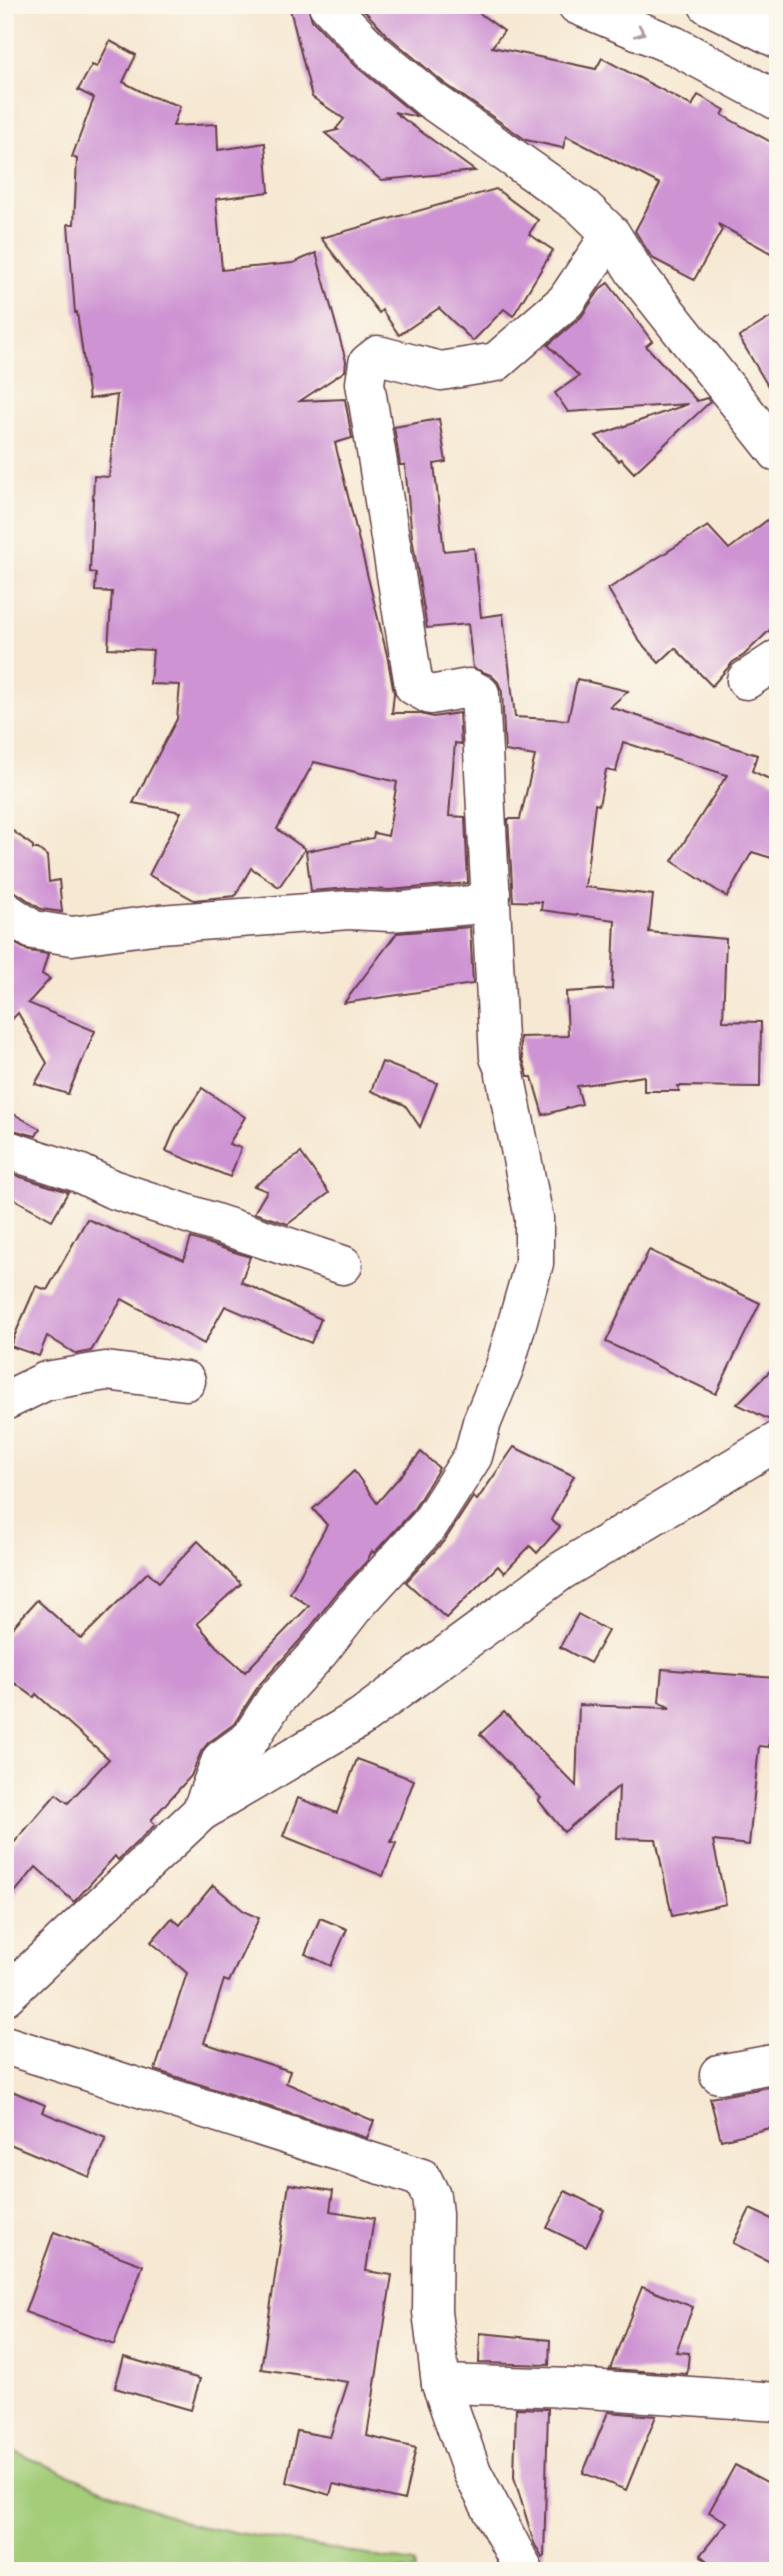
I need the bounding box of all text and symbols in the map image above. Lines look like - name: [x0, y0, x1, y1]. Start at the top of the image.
- one-way arrow: [633, 23, 645, 37]

